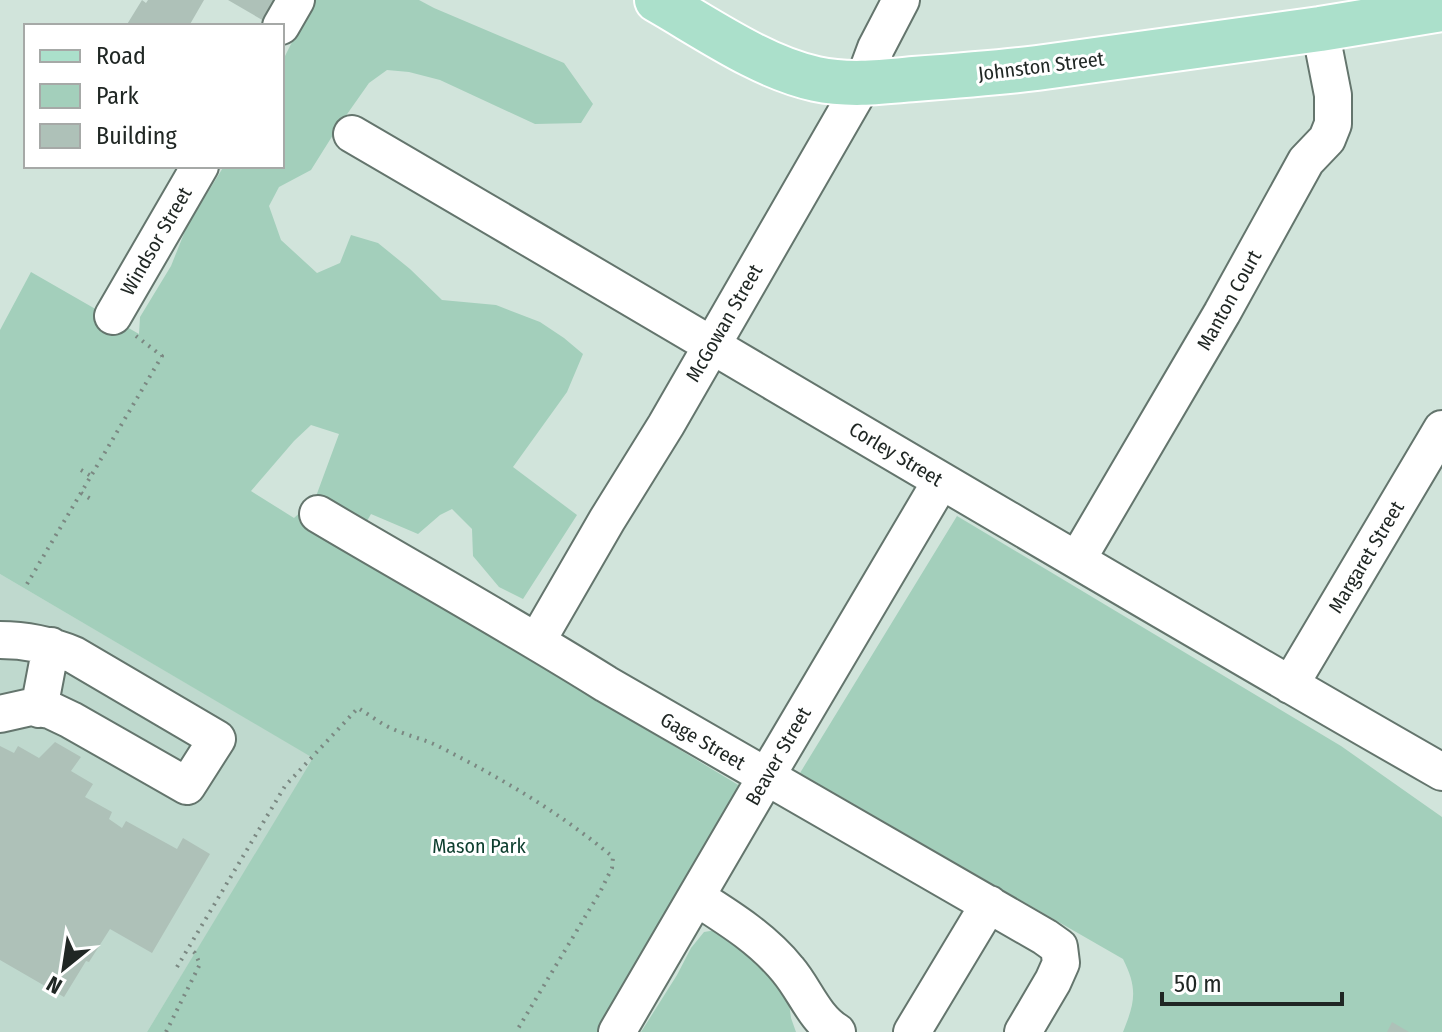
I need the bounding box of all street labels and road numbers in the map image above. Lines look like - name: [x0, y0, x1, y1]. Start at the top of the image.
- street label: Johnston Street: [977, 46, 1106, 86]
- street label: Windsor Street: [115, 182, 197, 299]
- street label: Manton Court: [1192, 245, 1267, 354]
- street label: McGowan Street: [681, 260, 768, 386]
- street label: Corley Street: [845, 417, 948, 492]
- street label: Margaret Street: [1323, 496, 1409, 617]
- street label: Beaver Street: [740, 702, 816, 810]
- street label: Gage Street: [656, 707, 750, 775]

